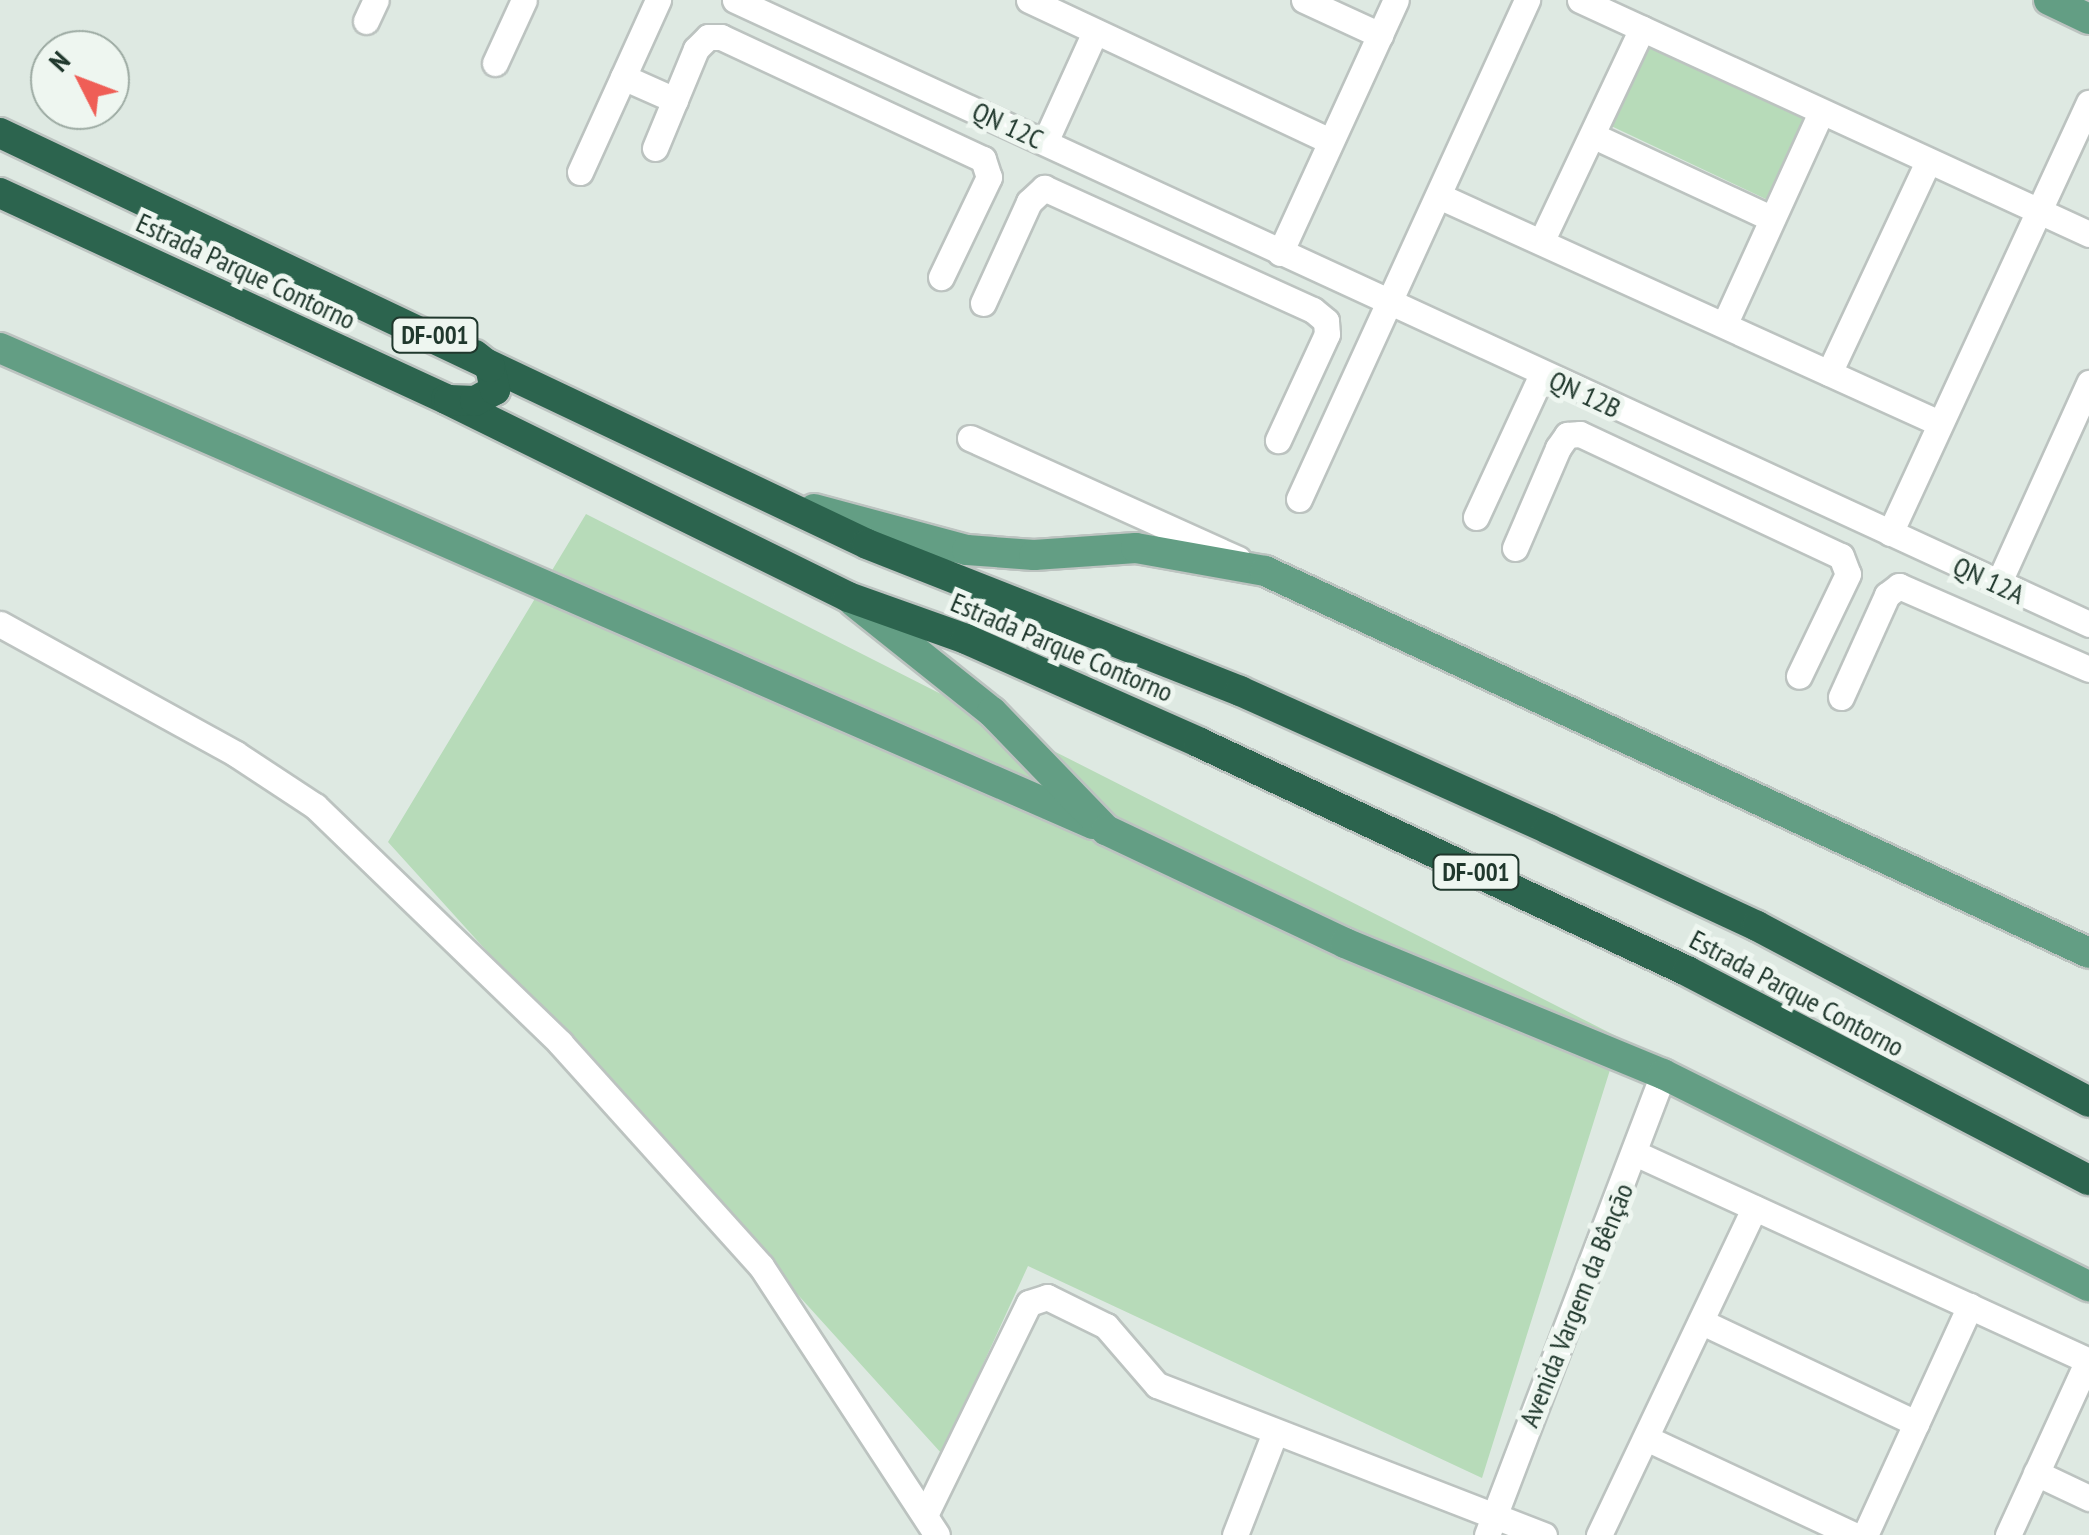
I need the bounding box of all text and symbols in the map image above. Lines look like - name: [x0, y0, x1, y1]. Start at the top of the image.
- north arrow: [30, 30, 130, 130]
- text: N: [40, 43, 78, 79]
- street label: QN 12C: [967, 94, 1049, 156]
- street label: Estrada Parque Contorno: [131, 206, 361, 336]
- road number: DF-001: [390, 315, 480, 355]
- street label: QN 12B: [1544, 363, 1626, 425]
- street label: QN 12A: [1948, 549, 2030, 611]
- street label: Estrada Parque Contorno: [946, 585, 1178, 709]
- road number: DF-001: [1431, 852, 1521, 892]
- street label: Estrada Parque Contorno: [1684, 922, 1910, 1064]
- street label: Avenida Vargem da Bênção: [1512, 1178, 1640, 1432]

